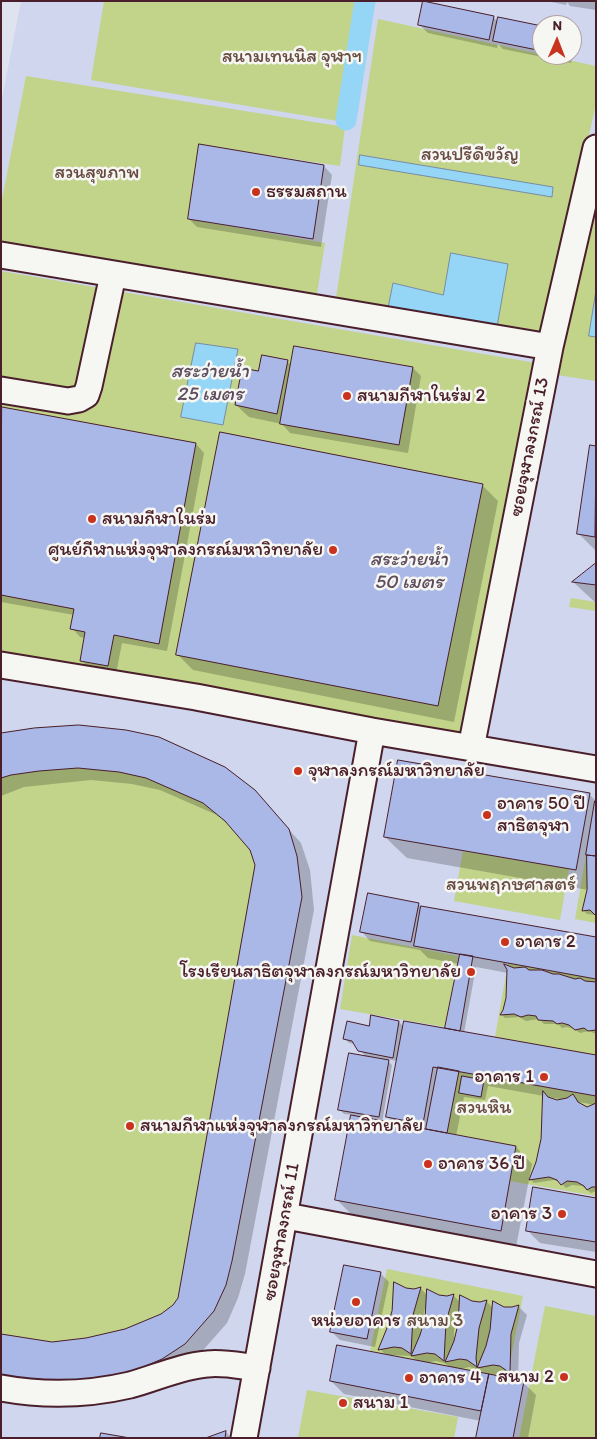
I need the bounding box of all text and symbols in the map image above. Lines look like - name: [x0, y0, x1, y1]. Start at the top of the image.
- north arrow: [532, 15, 582, 65]
- text: N: [552, 17, 562, 34]
- park label: สนามเทนนิส จุฬาฯ: [222, 46, 362, 68]
- park label: สวนปรีดีขวัญ: [421, 144, 519, 166]
- park label: สวนสุขภาพ: [55, 162, 139, 184]
- place label: ธรรมสถาน: [266, 181, 347, 203]
- marker: ธรรมสถาน: [250, 186, 262, 198]
- water label: สระว่ายน้ำ 25 เมตร: [171, 360, 249, 407]
- street label: ซอยจุฬาลงกรณ์ 13: [505, 376, 555, 518]
- place label: สนามกีฬาในร่ม 2: [357, 385, 486, 407]
- marker: สนามกีฬาในร่ม 2: [341, 390, 353, 402]
- place label: สนามกีฬาในร่ม: [102, 508, 216, 530]
- marker: สนามกีฬาในร่ม: [86, 513, 98, 525]
- place label: ศูนย์กีฬาแห่งจุฬาลงกรณ์มหาวิทยาลัย: [48, 539, 323, 561]
- marker: ศูนย์กีฬาแห่งจุฬาลงกรณ์มหาวิทยาลัย: [327, 544, 339, 556]
- water label: สระว่ายน้ำ 50 เมตร: [370, 548, 448, 595]
- place label: จุฬาลงกรณ์มหาวิทยาลัย: [308, 760, 485, 782]
- marker: จุฬาลงกรณ์มหาวิทยาลัย: [292, 765, 304, 777]
- place label: อาคาร 50 ปี สาธิตจุฬา: [497, 793, 586, 837]
- marker: อาคาร 50 ปี สาธิตจุฬา: [481, 809, 493, 821]
- park label: สวนพฤกษศาสตร์: [446, 874, 576, 896]
- place label: อาคาร 2: [515, 931, 576, 953]
- marker: อาคาร 2: [499, 936, 511, 948]
- place label: โรงเรียนสาธิตจุฬาลงกรณ์มหาวิทยาลัย: [180, 961, 461, 983]
- marker: โรงเรียนสาธิตจุฬาลงกรณ์มหาวิทยาลัย: [465, 966, 477, 978]
- place label: อาคาร 1: [474, 1066, 534, 1088]
- marker: อาคาร 1: [538, 1071, 550, 1083]
- park label: สวนหิน: [457, 1097, 511, 1119]
- place label: สนามกีฬาแห่งจุฬาลงกรณ์มหาวิทยาลัย: [140, 1115, 423, 1137]
- marker: สนามกีฬาแห่งจุฬาลงกรณ์มหาวิทยาลัย: [124, 1120, 136, 1132]
- place label: อาคาร 36 ปี: [438, 1153, 525, 1175]
- marker: อาคาร 36 ปี: [422, 1158, 434, 1170]
- street label: ซอยจุฬาลงกรณ์ 11: [259, 1161, 305, 1303]
- place label: อาคาร 3: [491, 1203, 552, 1225]
- marker: อาคาร 3: [556, 1208, 568, 1220]
- marker: หน่วยอาคาร: [350, 1296, 362, 1308]
- place label: หน่วยอาคาร: [311, 1310, 401, 1332]
- park label: สนาม 3: [407, 1310, 463, 1332]
- place label: สนาม 2: [497, 1366, 554, 1388]
- place label: อาคาร 4: [419, 1367, 481, 1389]
- marker: สนาม 2: [558, 1371, 570, 1383]
- marker: อาคาร 4: [403, 1372, 415, 1384]
- place label: สนาม 1: [353, 1392, 408, 1414]
- marker: สนาม 1: [337, 1397, 349, 1409]

